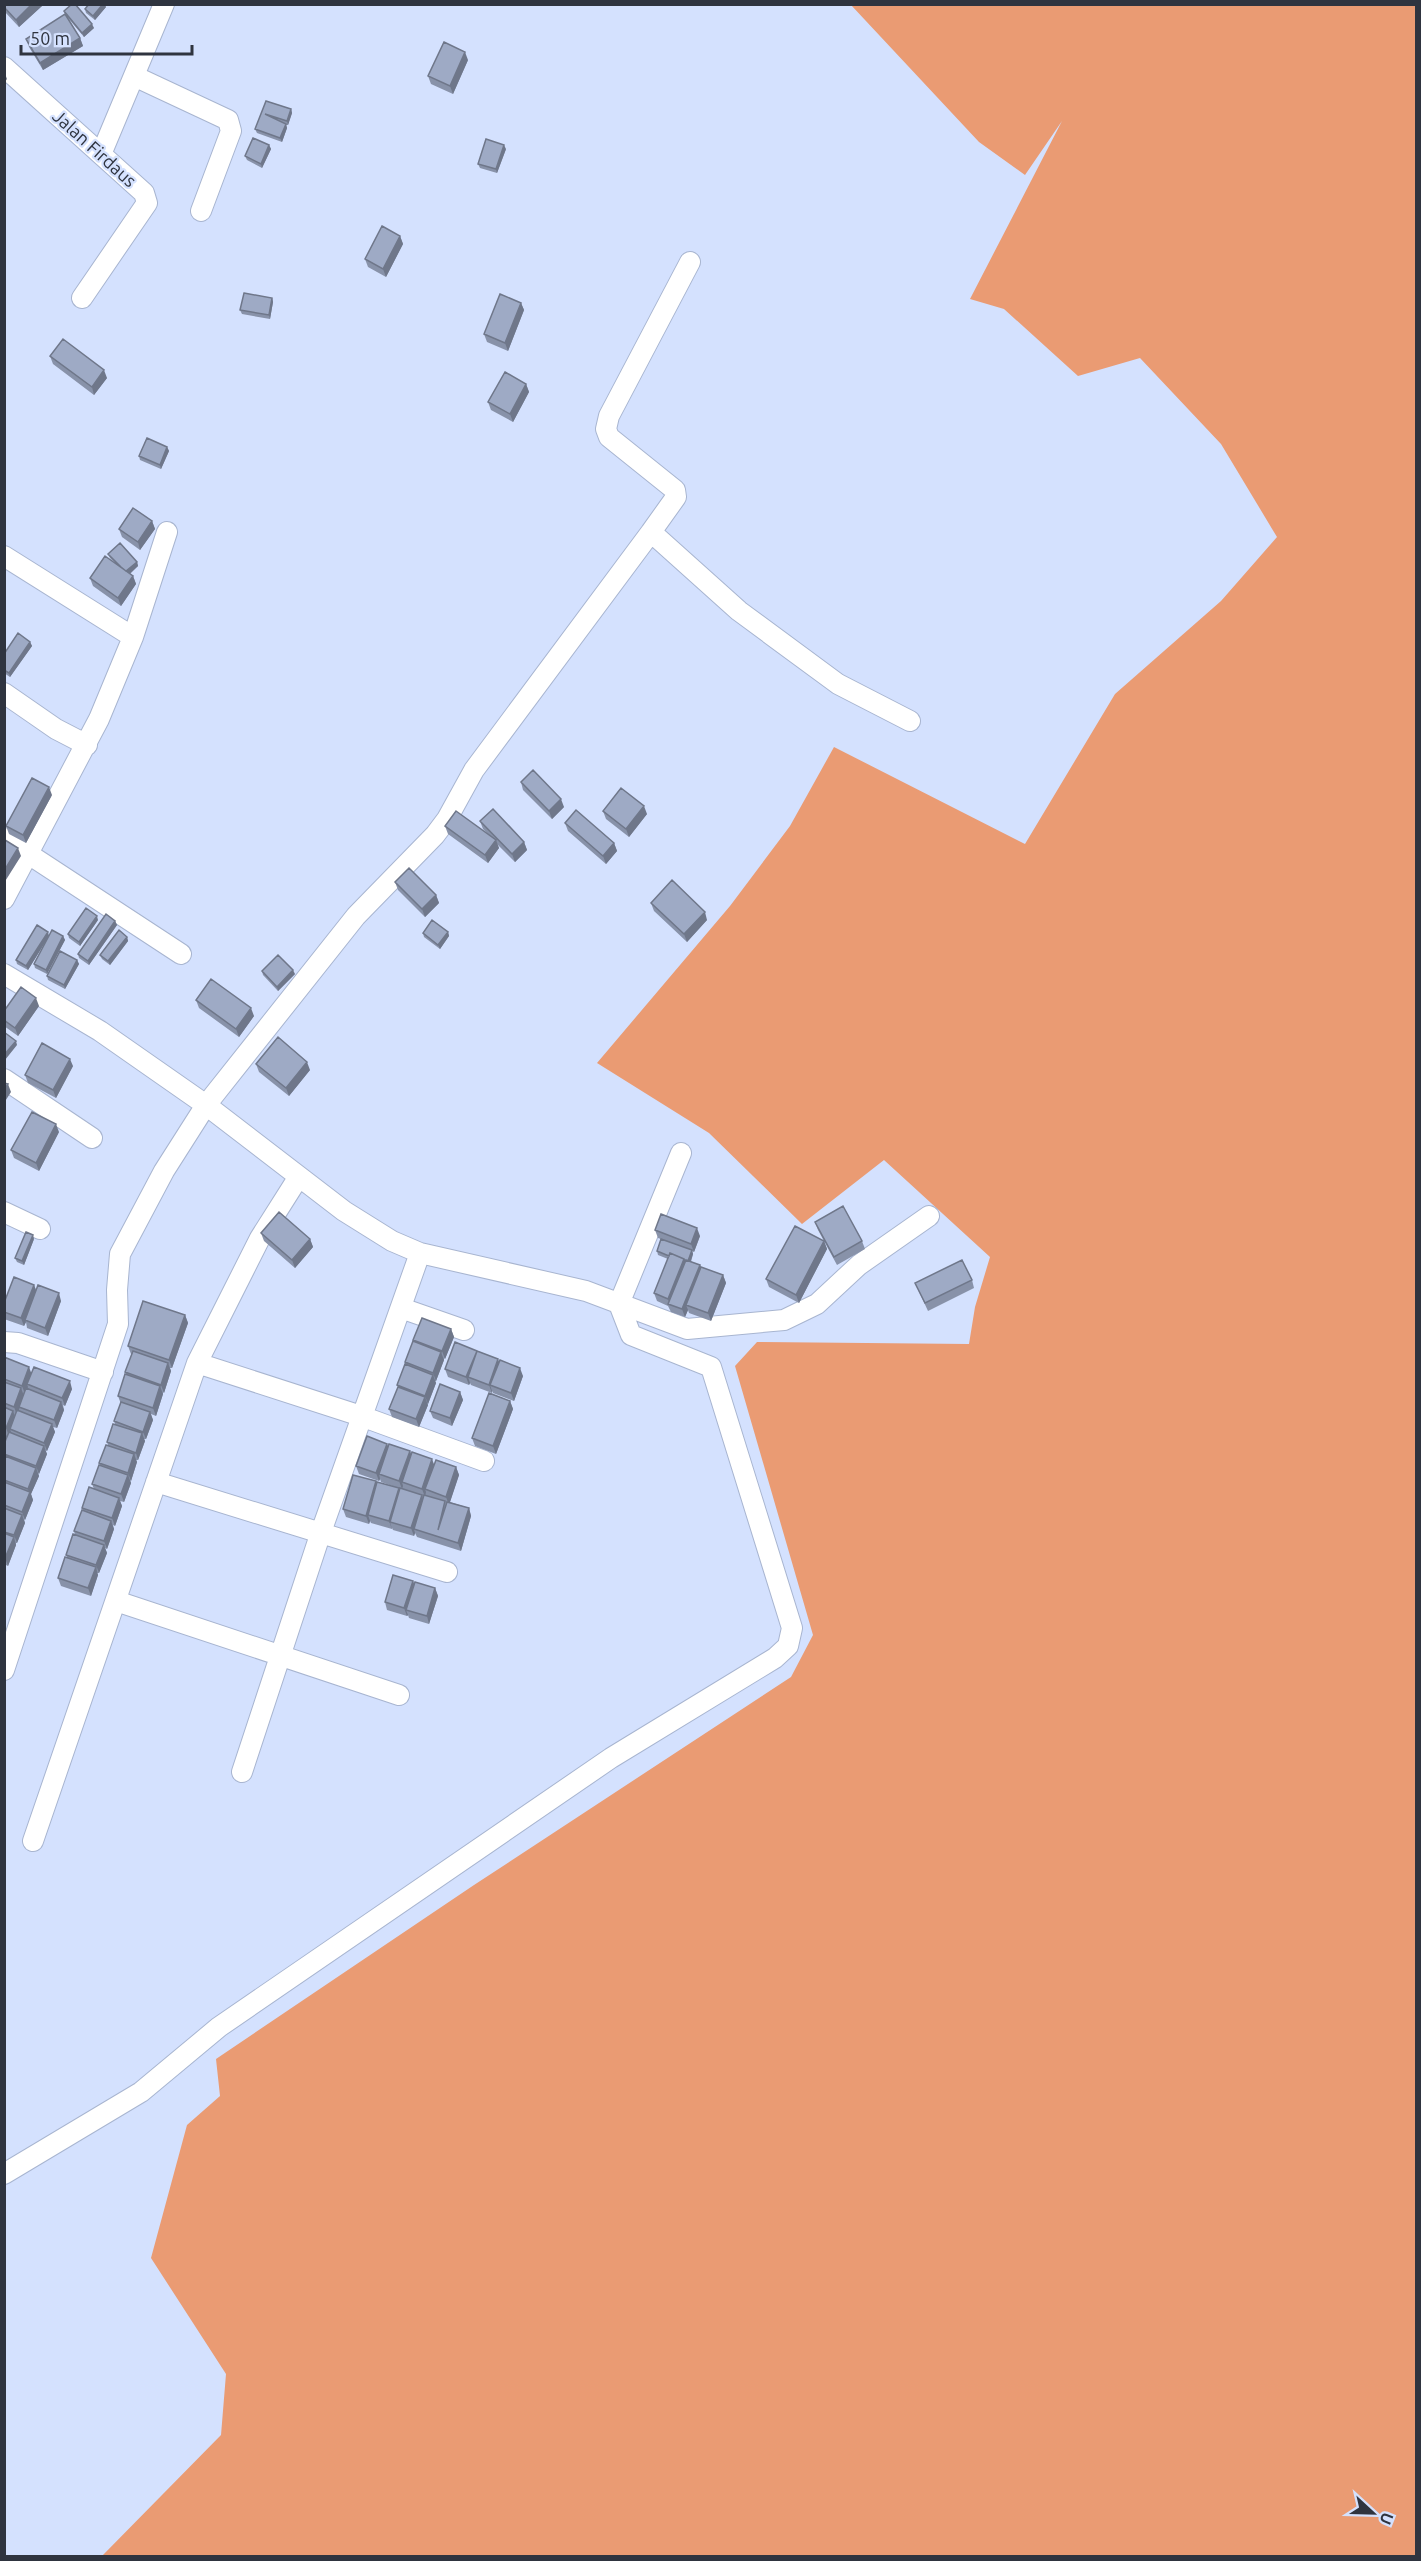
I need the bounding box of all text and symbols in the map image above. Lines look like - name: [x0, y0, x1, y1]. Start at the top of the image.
- scale bar: [21, 18, 192, 56]
- text: 50 m: [30, 28, 70, 48]
- street label: Jalan Firdaus: [49, 105, 141, 191]
- north arrow: [1343, 2483, 1403, 2543]
- text: U: [1376, 2510, 1397, 2527]

